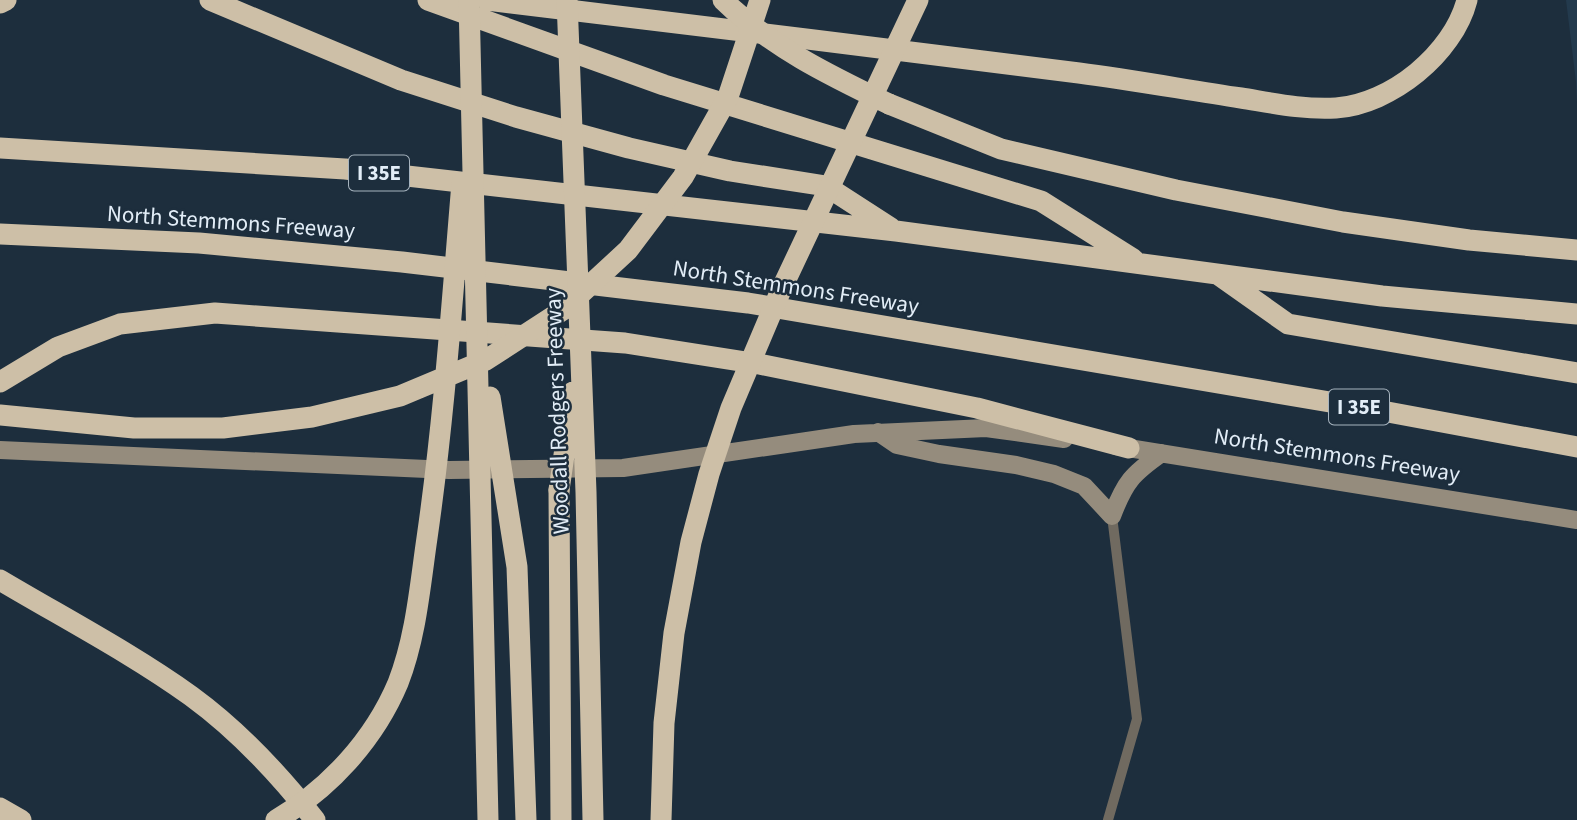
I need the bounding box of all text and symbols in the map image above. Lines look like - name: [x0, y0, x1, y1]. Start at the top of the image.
- road number: I 35E: [349, 156, 409, 190]
- street label: North Stemmons Freeway: [106, 197, 356, 247]
- street label: North Stemmons Freeway: [671, 251, 922, 323]
- street label: Woodall Rodgers Freeway: [536, 287, 578, 535]
- road number: I 35E: [1329, 390, 1389, 424]
- street label: North Stemmons Freeway: [1212, 419, 1463, 491]

